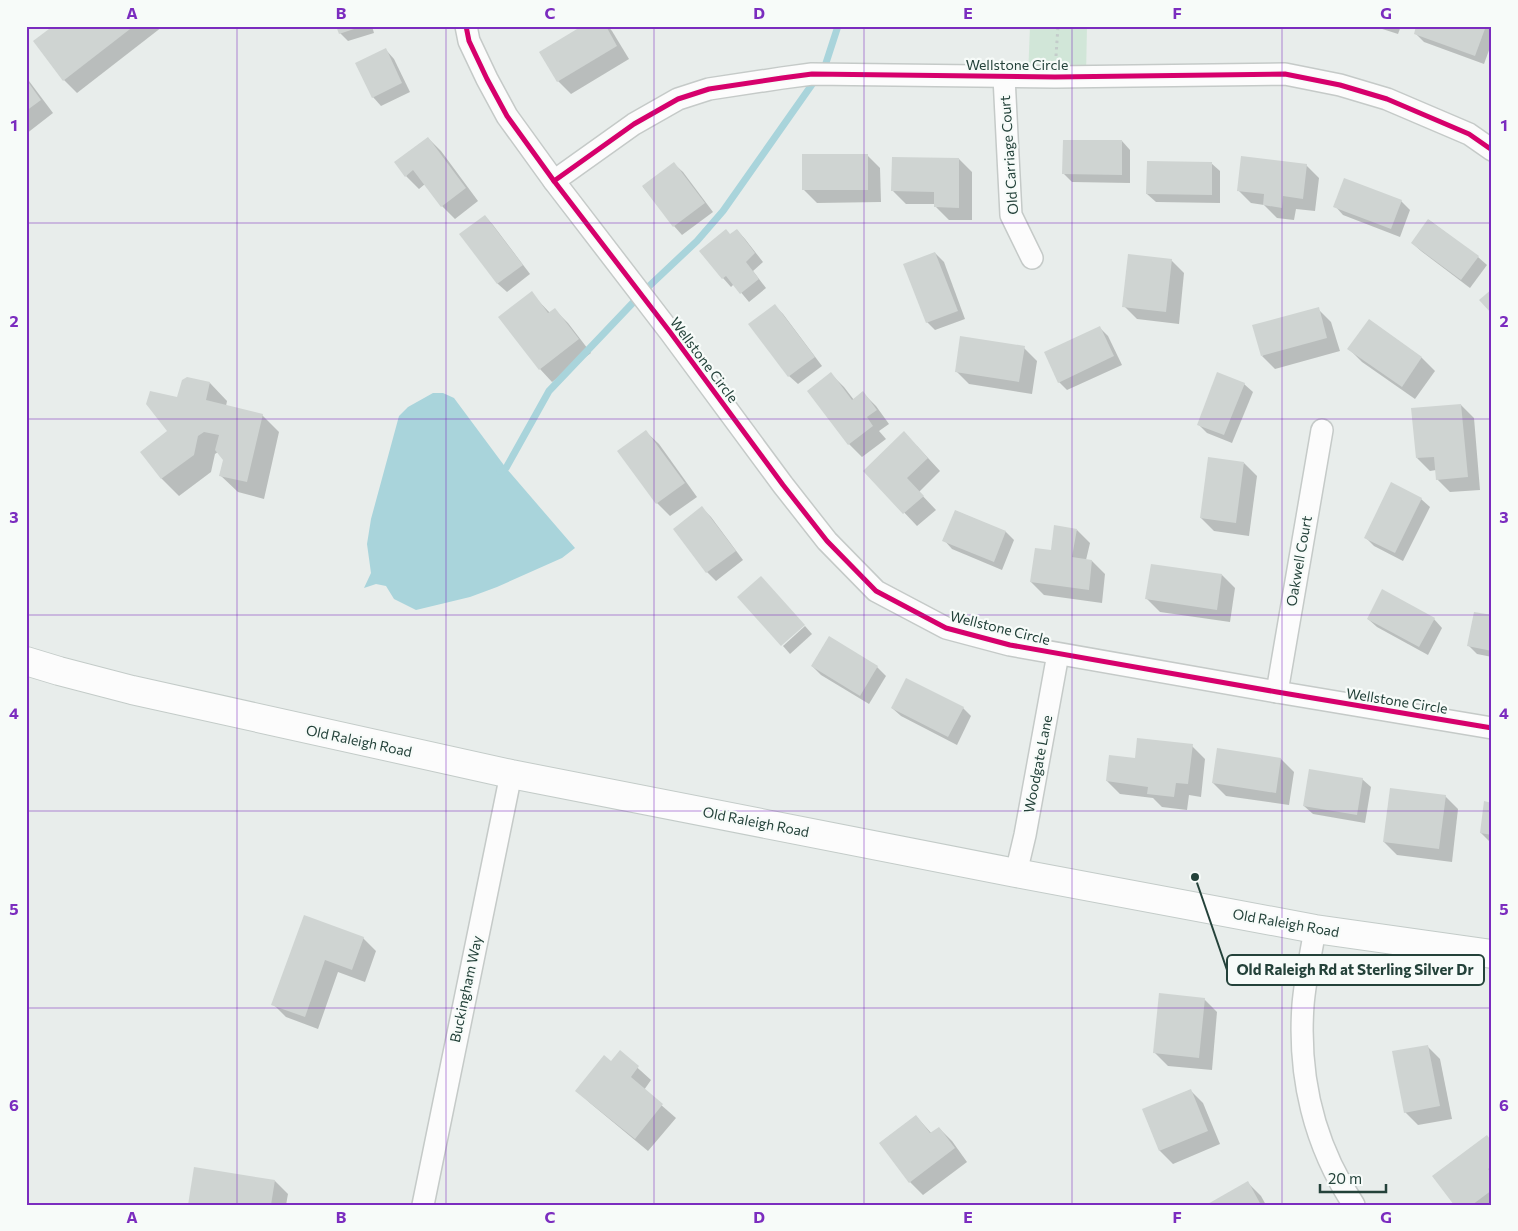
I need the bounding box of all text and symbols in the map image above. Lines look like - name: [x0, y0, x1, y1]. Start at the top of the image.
- text: A: [126, 3, 138, 22]
- text: B: [336, 3, 347, 22]
- text: C: [545, 3, 556, 22]
- text: D: [753, 3, 765, 22]
- text: E: [963, 3, 973, 22]
- text: F: [1172, 3, 1182, 22]
- text: G: [1380, 3, 1392, 22]
- street label: Wellstone Circle: [966, 56, 1068, 73]
- street label: Old Carriage Court: [996, 95, 1021, 215]
- text: 1: [10, 115, 18, 134]
- text: 1: [1500, 115, 1508, 134]
- text: 2: [9, 311, 19, 330]
- text: 2: [1499, 311, 1509, 330]
- street label: Wellstone Circle: [667, 314, 742, 406]
- text: 3: [9, 507, 19, 526]
- text: 3: [1499, 507, 1509, 526]
- street label: Oakwell Court: [1282, 514, 1315, 607]
- street label: Wellstone Circle: [948, 607, 1052, 648]
- street label: Wellstone Circle: [1345, 684, 1449, 717]
- text: 4: [9, 703, 19, 722]
- text: 4: [1499, 703, 1509, 722]
- street label: Woodgate Lane: [1020, 714, 1055, 814]
- street label: Old Raleigh Road: [305, 721, 414, 760]
- street label: Old Raleigh Road: [701, 803, 811, 840]
- text: 5: [9, 899, 19, 918]
- text: 5: [1499, 899, 1509, 918]
- street label: Old Raleigh Road: [1231, 905, 1341, 940]
- street label: Buckingham Way: [446, 934, 485, 1044]
- callout: Old Raleigh Rd at Sterling Silver Dr: [1227, 955, 1484, 985]
- text: Old Raleigh Rd at Sterling Silver Dr: [1236, 960, 1474, 978]
- text: 6: [9, 1095, 19, 1114]
- text: 6: [1499, 1095, 1509, 1114]
- scale bar: [1320, 1161, 1387, 1193]
- text: 20 m: [1328, 1169, 1362, 1187]
- text: A: [126, 1207, 138, 1226]
- text: B: [336, 1207, 347, 1226]
- text: C: [545, 1207, 556, 1226]
- text: D: [753, 1207, 765, 1226]
- text: E: [963, 1207, 973, 1226]
- text: F: [1172, 1207, 1182, 1226]
- text: G: [1380, 1207, 1392, 1226]

